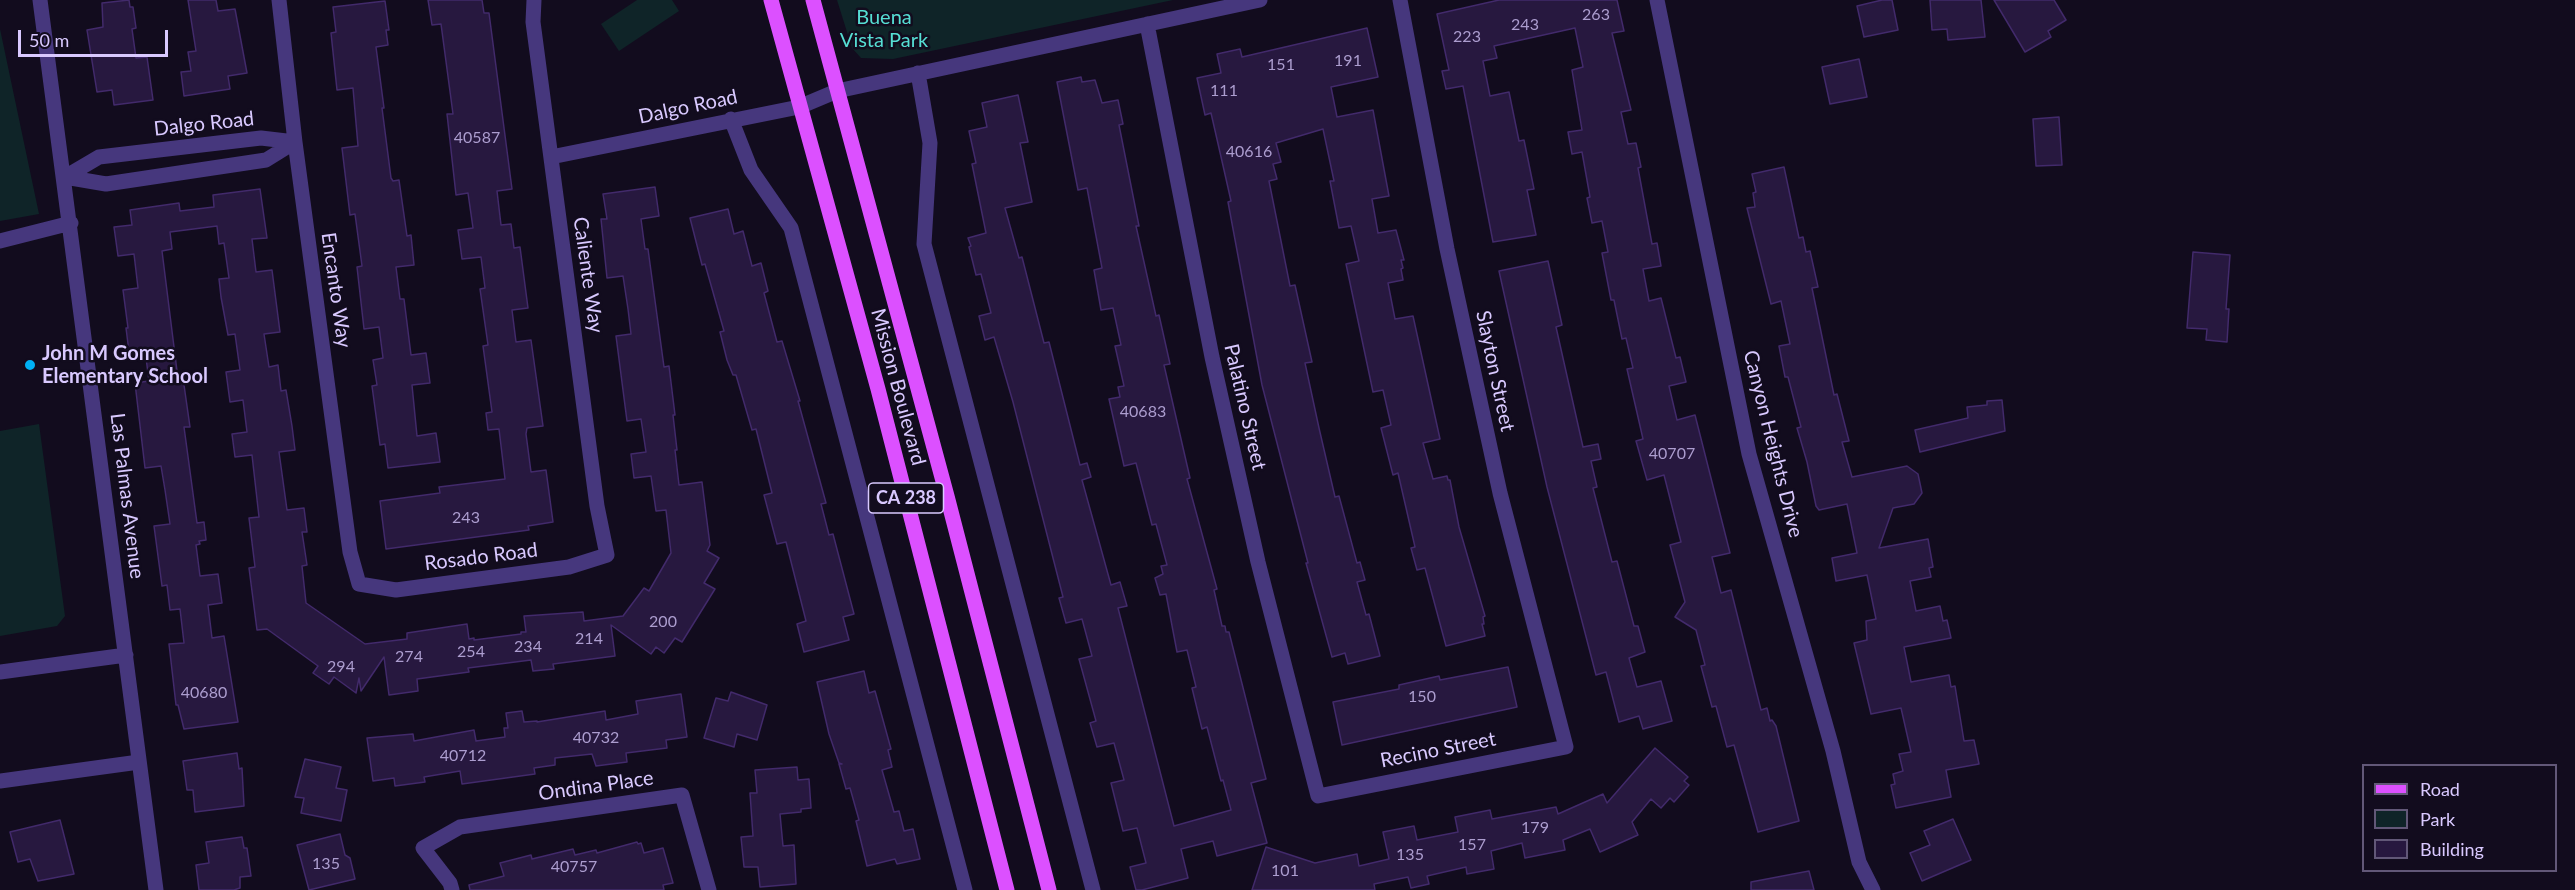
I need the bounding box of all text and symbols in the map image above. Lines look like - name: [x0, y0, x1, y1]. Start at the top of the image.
- house number: 263: [1582, 5, 1610, 25]
- park label: Buena Vista Park: [840, 6, 928, 53]
- house number: 243: [1511, 15, 1539, 35]
- scale bar: [21, 18, 171, 56]
- house number: 223: [1453, 27, 1481, 47]
- text: 50 m: [29, 29, 69, 51]
- house number: 191: [1334, 51, 1362, 71]
- house number: 151: [1267, 55, 1295, 75]
- house number: 111: [1210, 81, 1238, 101]
- street label: Dalgo Road: [636, 85, 740, 129]
- street label: Dalgo Road: [153, 107, 255, 141]
- house number: 40587: [454, 128, 500, 148]
- house number: 40616: [1226, 142, 1272, 162]
- street label: Caliente Way: [568, 216, 608, 334]
- street label: Encanto Way: [316, 231, 356, 349]
- street label: Mission Boulevard: [866, 306, 930, 468]
- street label: Slayton Street: [1470, 308, 1520, 434]
- place label: John M Gomes Elementary School: [42, 342, 208, 389]
- street label: Palatino Street: [1219, 342, 1271, 472]
- street label: Canyon Heights Drive: [1738, 348, 1808, 540]
- marker: John M Gomes Elementary School: [23, 358, 37, 372]
- house number: 40683: [1120, 402, 1166, 422]
- street label: Las Palmas Avenue: [105, 412, 149, 580]
- house number: 40707: [1649, 444, 1695, 464]
- road number: CA 238: [868, 483, 944, 513]
- house number: 243: [452, 508, 480, 528]
- street label: Rosado Road: [423, 538, 539, 576]
- house number: 200: [649, 612, 677, 632]
- house number: 214: [575, 629, 603, 649]
- house number: 234: [514, 637, 542, 657]
- house number: 254: [457, 642, 485, 662]
- house number: 274: [395, 647, 423, 667]
- house number: 294: [327, 657, 355, 677]
- house number: 40680: [181, 683, 227, 703]
- house number: 150: [1408, 687, 1436, 707]
- street label: Recino Street: [1378, 727, 1498, 773]
- house number: 40732: [573, 728, 619, 748]
- house number: 40712: [440, 746, 486, 766]
- legend: [2362, 764, 2557, 872]
- street label: Ondina Place: [537, 766, 655, 806]
- text: Road: [2420, 778, 2460, 800]
- text: Park: [2420, 808, 2455, 830]
- house number: 179: [1521, 818, 1549, 838]
- house number: 157: [1458, 835, 1486, 855]
- text: Building: [2420, 838, 2484, 860]
- house number: 135: [1396, 845, 1424, 865]
- house number: 135: [312, 854, 340, 874]
- house number: 40757: [551, 857, 597, 877]
- house number: 101: [1271, 861, 1299, 881]

